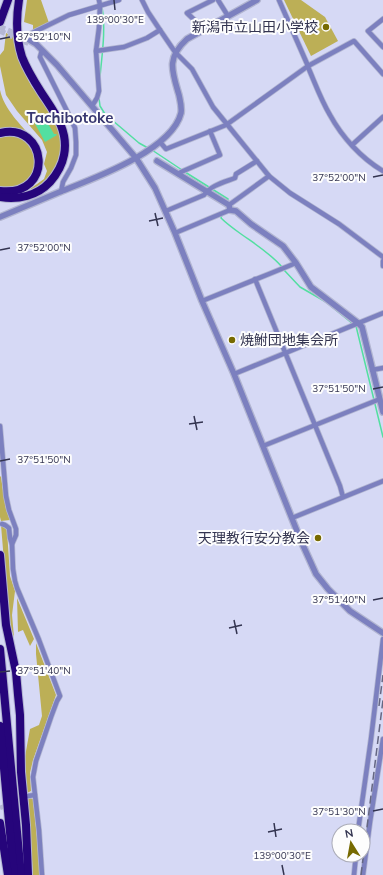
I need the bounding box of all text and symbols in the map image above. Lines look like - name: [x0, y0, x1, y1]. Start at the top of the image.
- text: 139°00'30"E: [86, 13, 144, 26]
- place label: 新潟市立山田小学校: [192, 18, 318, 36]
- marker: 新潟市立山田小学校: [321, 22, 331, 32]
- text: 37°52'10"N: [17, 30, 71, 43]
- district label: Tachibotoke: [27, 108, 113, 127]
- text: 37°52'00"N: [312, 171, 366, 184]
- text: 37°52'00"N: [17, 241, 71, 254]
- place label: 焼鮒団地集会所: [240, 331, 338, 349]
- marker: 焼鮒団地集会所: [227, 335, 237, 345]
- text: 37°51'50"N: [312, 382, 366, 395]
- text: 37°51'50"N: [17, 453, 71, 466]
- place label: 天理教行安分教会: [198, 529, 310, 547]
- marker: 天理教行安分教会: [313, 533, 323, 543]
- text: 37°51'40"N: [312, 593, 366, 606]
- text: 37°51'40"N: [17, 664, 71, 677]
- text: 37°51'30"N: [312, 805, 366, 818]
- north arrow: [331, 823, 371, 863]
- text: N: [344, 826, 355, 841]
- text: 139°00'30"E: [253, 849, 311, 862]

